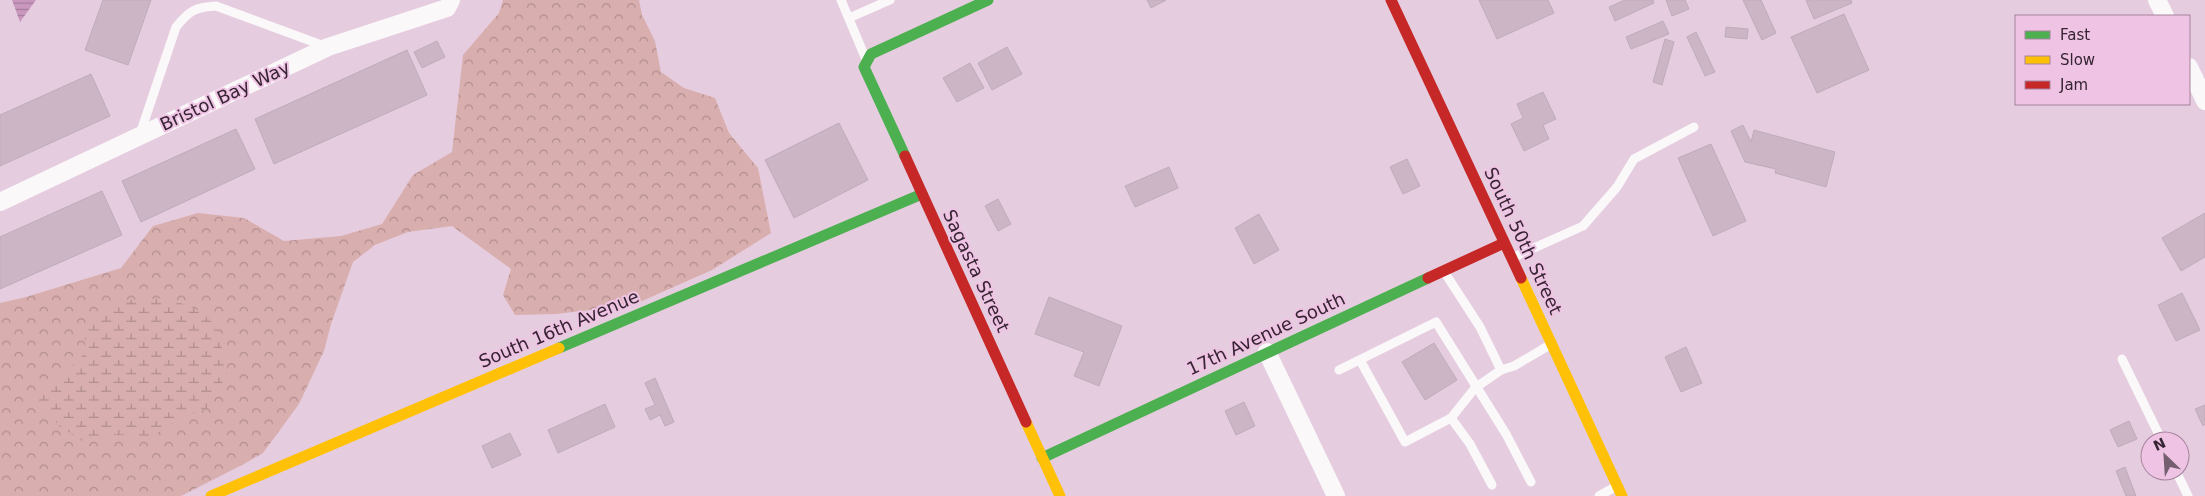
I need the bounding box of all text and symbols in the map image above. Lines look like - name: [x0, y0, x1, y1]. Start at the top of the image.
- legend: [2015, 15, 2190, 105]
- text: Fast: [2060, 26, 2090, 44]
- text: Slow: [2060, 51, 2095, 69]
- street label: Bristol Bay Way: [156, 56, 293, 135]
- text: Jam: [2059, 76, 2088, 94]
- street label: South 50th Street: [1480, 164, 1567, 318]
- street label: Sagasta Street: [939, 206, 1014, 335]
- street label: South 16th Avenue: [476, 285, 642, 372]
- street label: 17th Avenue South: [1183, 288, 1348, 379]
- north arrow: [2140, 431, 2190, 481]
- text: N: [2151, 434, 2168, 454]

